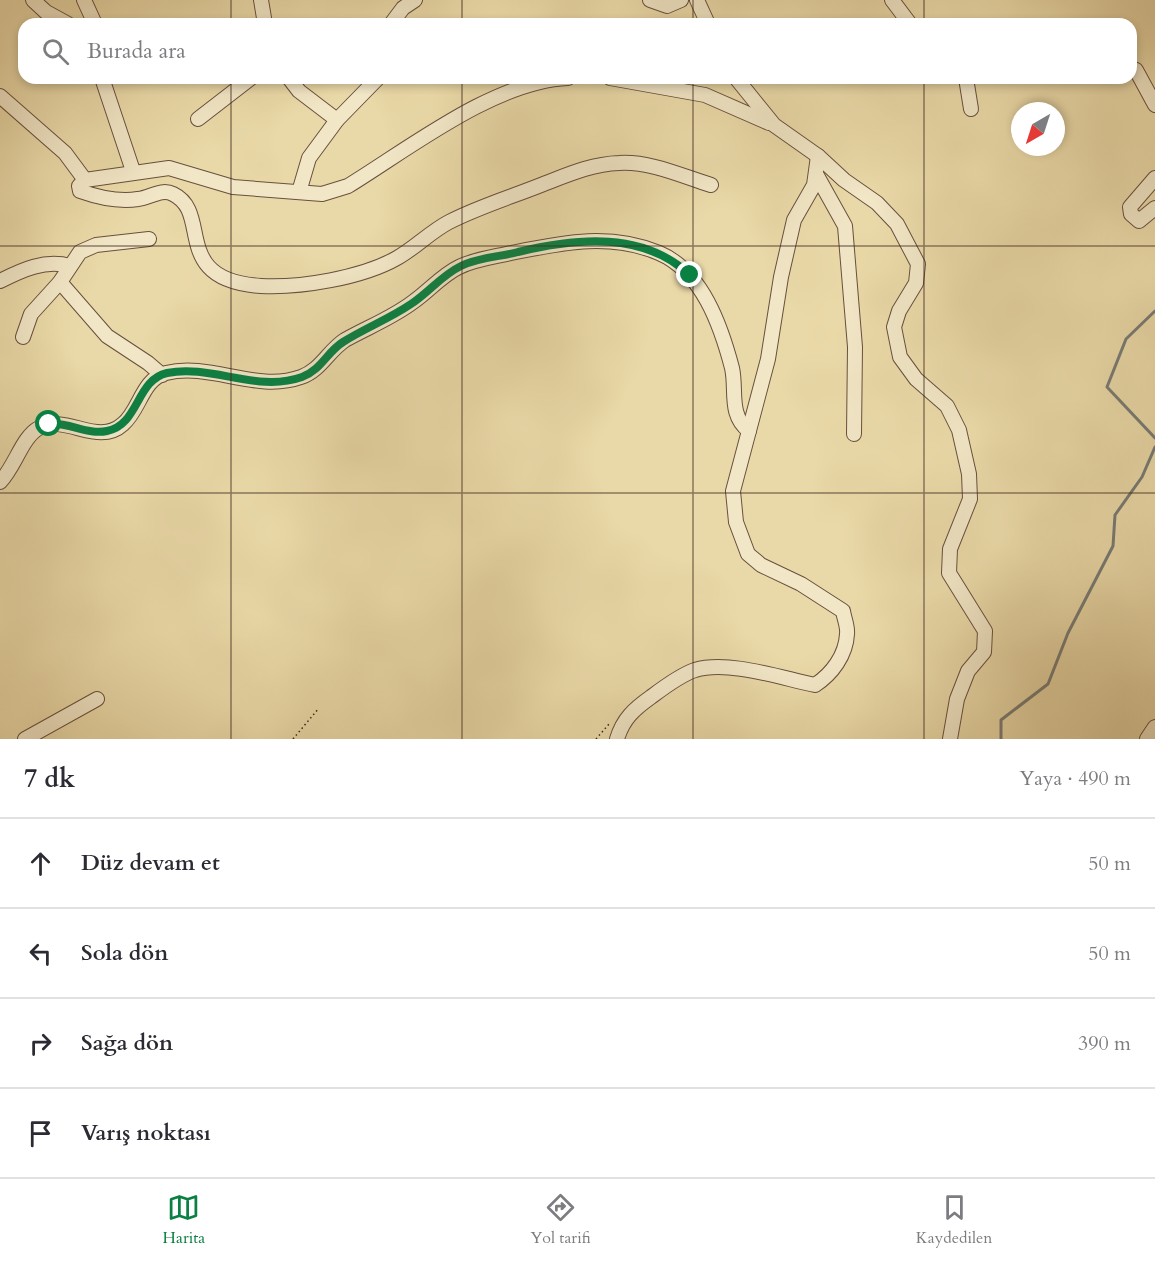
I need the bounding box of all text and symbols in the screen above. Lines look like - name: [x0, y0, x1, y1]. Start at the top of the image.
- search box: [18, 18, 1137, 84]
- icon: search: [39, 35, 72, 68]
- text: Burada ara: [87, 36, 186, 66]
- north arrow: [1011, 102, 1065, 156]
- route end: [676, 261, 702, 287]
- route start: [35, 410, 61, 436]
- text: 7 dk: [24, 761, 75, 796]
- text: Yaya · 490 m: [1019, 765, 1131, 792]
- icon: ahead: [24, 847, 57, 880]
- text: Düz devam et: [81, 848, 220, 878]
- text: 50 m: [1088, 850, 1131, 877]
- icon: left: [24, 937, 57, 970]
- text: Sola dön: [81, 938, 168, 968]
- text: 50 m: [1088, 940, 1131, 967]
- icon: right: [24, 1027, 57, 1060]
- text: Sağa dön: [81, 1028, 173, 1058]
- text: 390 m: [1078, 1030, 1131, 1057]
- icon: arrive: [24, 1117, 57, 1150]
- text: Varış noktası: [81, 1118, 211, 1148]
- tab: Harita: [163, 1191, 205, 1249]
- tab: Yol tarifi: [530, 1191, 591, 1249]
- tab: Kaydedilen: [916, 1191, 992, 1249]

